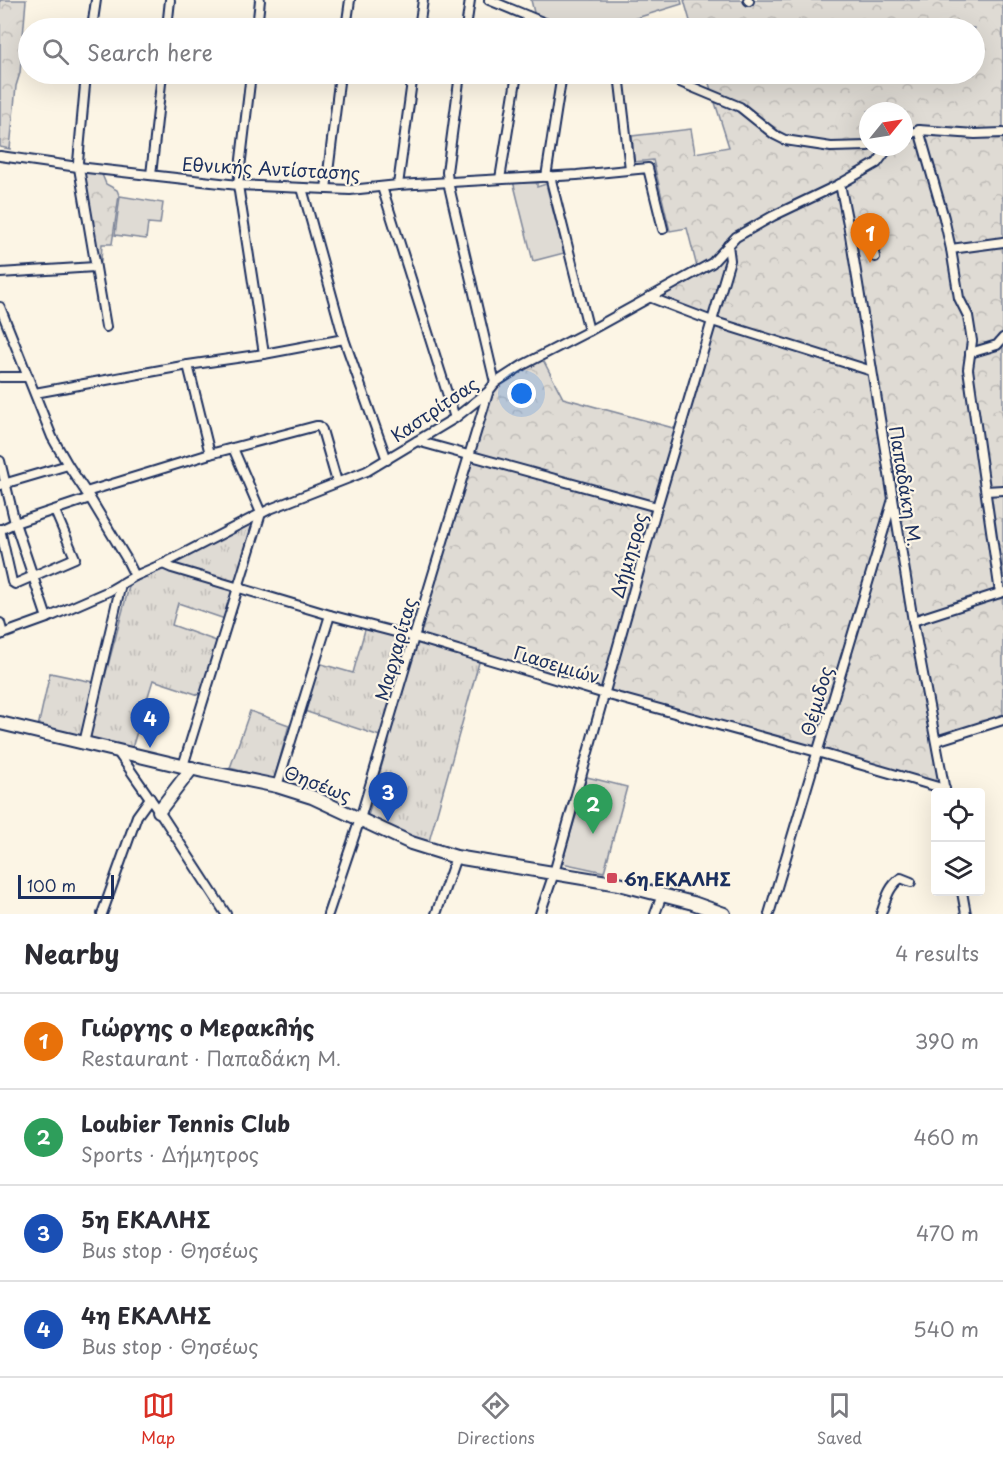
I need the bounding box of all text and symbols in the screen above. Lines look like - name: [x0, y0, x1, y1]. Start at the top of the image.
- search box: [18, 18, 985, 84]
- icon: search: [39, 35, 72, 68]
- text: Search here: [87, 35, 213, 68]
- north arrow: [859, 102, 913, 156]
- street label: Εθνικής Αντίστασης: [181, 150, 361, 186]
- pin: 1: [850, 214, 890, 263]
- street label: Καστρίτσας: [385, 370, 483, 448]
- your location: [507, 379, 536, 408]
- street label: Παπαδάκη Μ.: [883, 424, 929, 548]
- street label: Δήμητρος: [603, 509, 653, 601]
- street label: Μαργαρίτας: [367, 594, 423, 704]
- street label: Γιασεμιών: [510, 638, 604, 690]
- street label: Θέμιδος: [793, 663, 839, 739]
- pin: 4: [130, 698, 170, 748]
- street label: Θησέως: [280, 758, 356, 808]
- pin: 3: [368, 772, 408, 822]
- pin: 2: [574, 784, 612, 834]
- map controls: [931, 788, 985, 896]
- button: locate: [931, 788, 985, 842]
- button: layers: [931, 842, 985, 896]
- place label: 6η ΕΚΑΛΗΣ: [624, 865, 731, 892]
- marker: 6η ΕΚΑΛΗΣ: [605, 871, 619, 885]
- scale bar: [18, 872, 114, 900]
- text: 100 m: [27, 873, 76, 897]
- text: Nearby: [24, 934, 119, 973]
- text: 4 results: [895, 938, 979, 968]
- text: Γιώργης ο Μερακλής: [81, 1010, 315, 1043]
- text: 1: [39, 1026, 48, 1056]
- text: 390 m: [915, 1026, 979, 1056]
- text: Restaurant · Παπαδάκη Μ.: [81, 1043, 341, 1073]
- text: Loubier Tennis Club: [81, 1106, 290, 1139]
- text: 2: [36, 1122, 51, 1152]
- text: 460 m: [913, 1122, 979, 1152]
- text: Sports · Δήμητρος: [81, 1139, 259, 1169]
- text: 5η ΕΚΑΛΗΣ: [81, 1202, 210, 1235]
- text: 3: [37, 1218, 50, 1248]
- text: 470 m: [916, 1218, 979, 1248]
- text: Bus stop · Θησέως: [81, 1235, 259, 1265]
- text: 4η ΕΚΑΛΗΣ: [81, 1298, 211, 1331]
- text: 4: [37, 1314, 50, 1344]
- text: 540 m: [913, 1314, 979, 1344]
- text: Bus stop · Θησέως: [81, 1331, 259, 1361]
- tab: Map: [141, 1389, 175, 1449]
- tab: Directions: [457, 1389, 535, 1449]
- tab: Saved: [817, 1389, 862, 1449]

